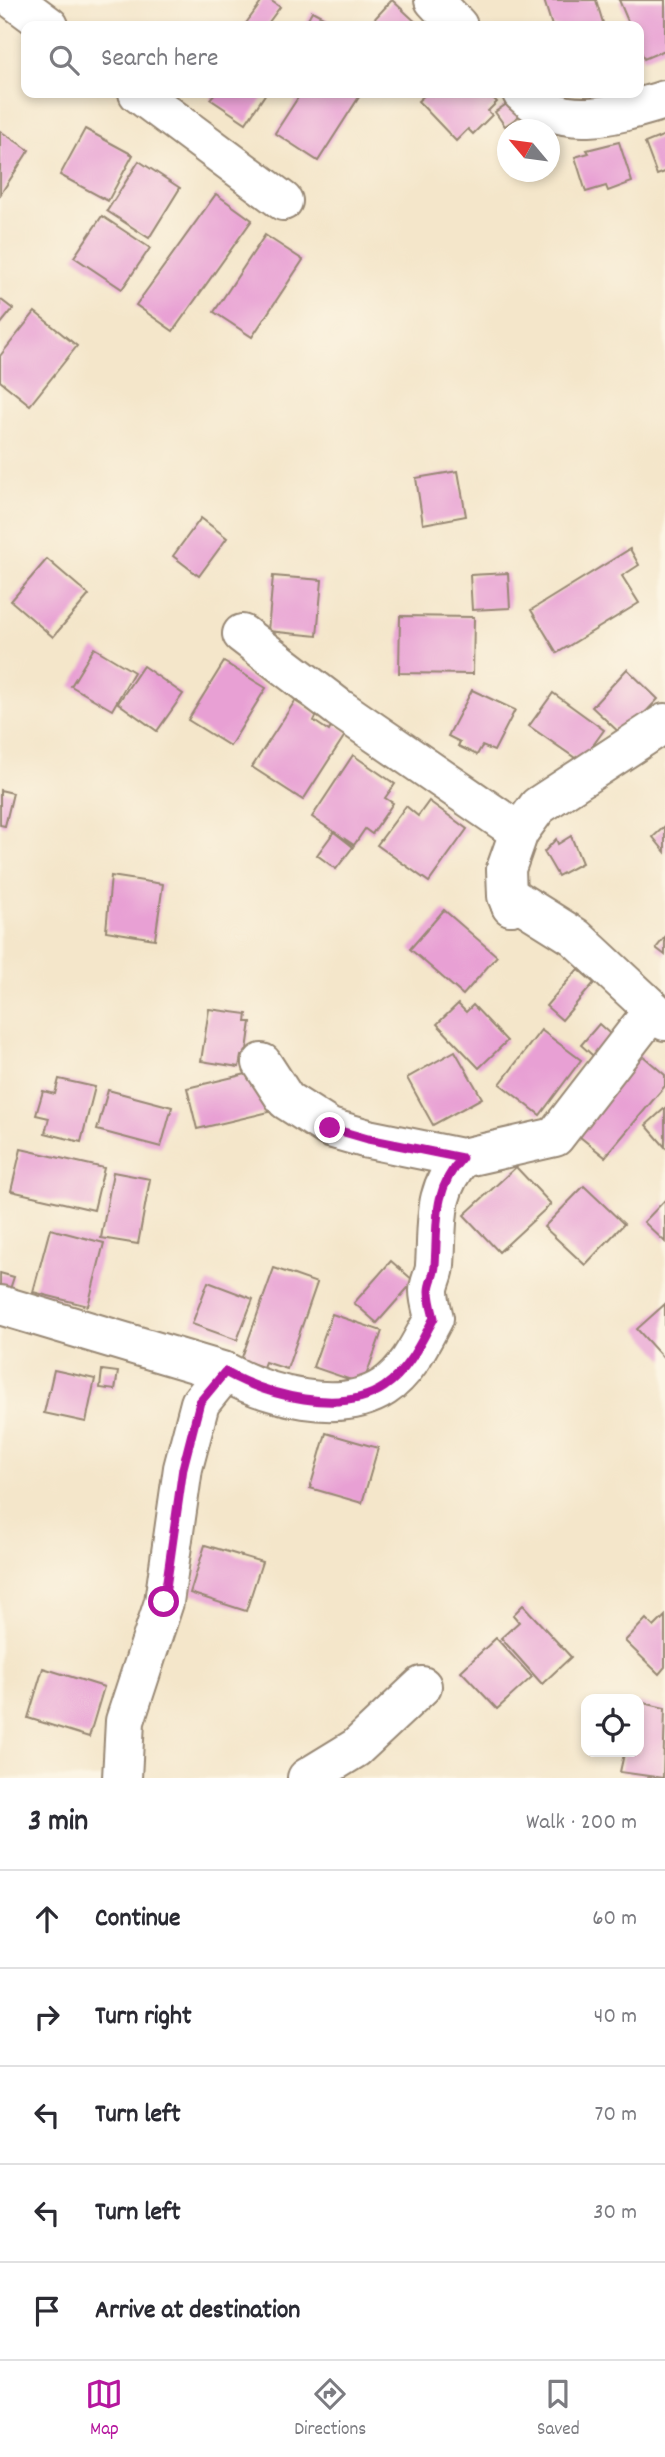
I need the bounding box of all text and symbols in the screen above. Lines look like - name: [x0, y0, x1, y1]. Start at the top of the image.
- search box: [21, 21, 644, 98]
- icon: search: [45, 41, 83, 79]
- text: Search here: [101, 41, 219, 78]
- north arrow: [497, 119, 560, 182]
- route end: [314, 1112, 345, 1143]
- route start: [148, 1586, 179, 1617]
- map controls: [581, 1694, 644, 1757]
- button: locate: [581, 1694, 644, 1757]
- text: 3 min: [28, 1802, 88, 1845]
- text: Walk · 200 m: [526, 1807, 637, 1840]
- icon: ahead: [28, 1900, 66, 1938]
- text: Continue: [95, 1901, 180, 1938]
- text: 60 m: [592, 1903, 637, 1936]
- icon: right: [28, 1998, 66, 2036]
- text: Turn right: [95, 1999, 192, 2036]
- text: 40 m: [594, 2001, 637, 2034]
- icon: left: [28, 2096, 66, 2134]
- text: Turn left: [95, 2097, 181, 2134]
- text: 70 m: [595, 2099, 637, 2132]
- icon: left: [28, 2194, 66, 2232]
- text: Turn left: [95, 2195, 181, 2232]
- text: 30 m: [593, 2197, 637, 2230]
- icon: arrive: [28, 2292, 66, 2330]
- text: Arrive at destination: [95, 2293, 300, 2330]
- tab: Map: [85, 2375, 123, 2444]
- tab: Directions: [294, 2375, 366, 2444]
- tab: Saved: [537, 2375, 580, 2444]

